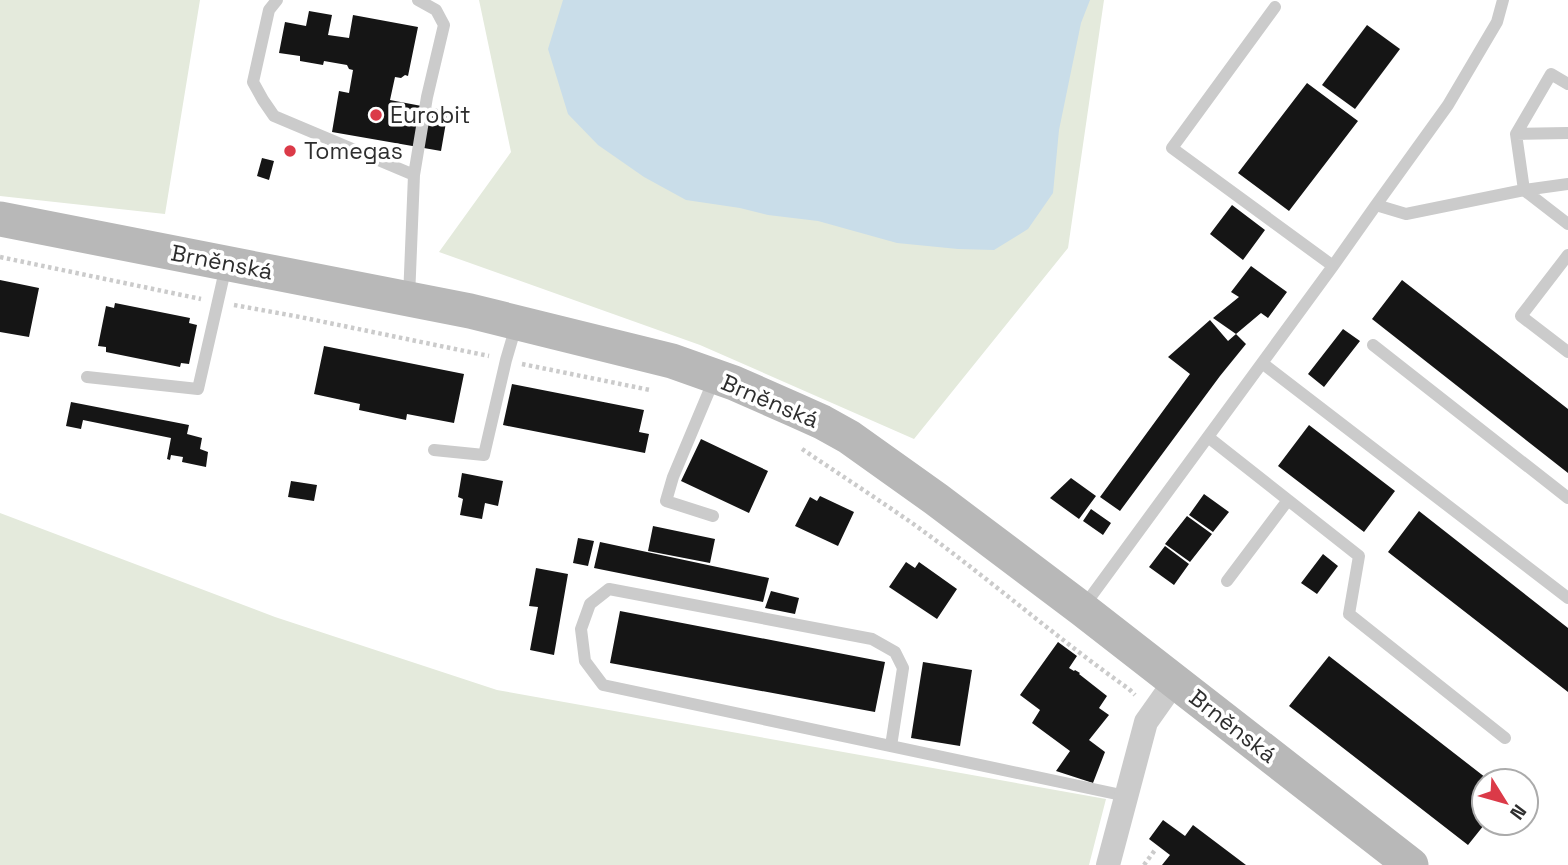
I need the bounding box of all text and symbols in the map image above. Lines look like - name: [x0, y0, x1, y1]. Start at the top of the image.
- place label: Eurobit: [390, 100, 471, 130]
- marker: Eurobit: [368, 107, 384, 123]
- place label: Tomegas: [304, 136, 403, 166]
- marker: Tomegas: [282, 143, 298, 159]
- street label: Brněnská: [169, 237, 275, 287]
- street label: Brněnská: [717, 367, 823, 435]
- street label: Brněnská: [1183, 682, 1283, 770]
- north arrow: [1470, 767, 1540, 837]
- text: N: [1504, 799, 1532, 825]

